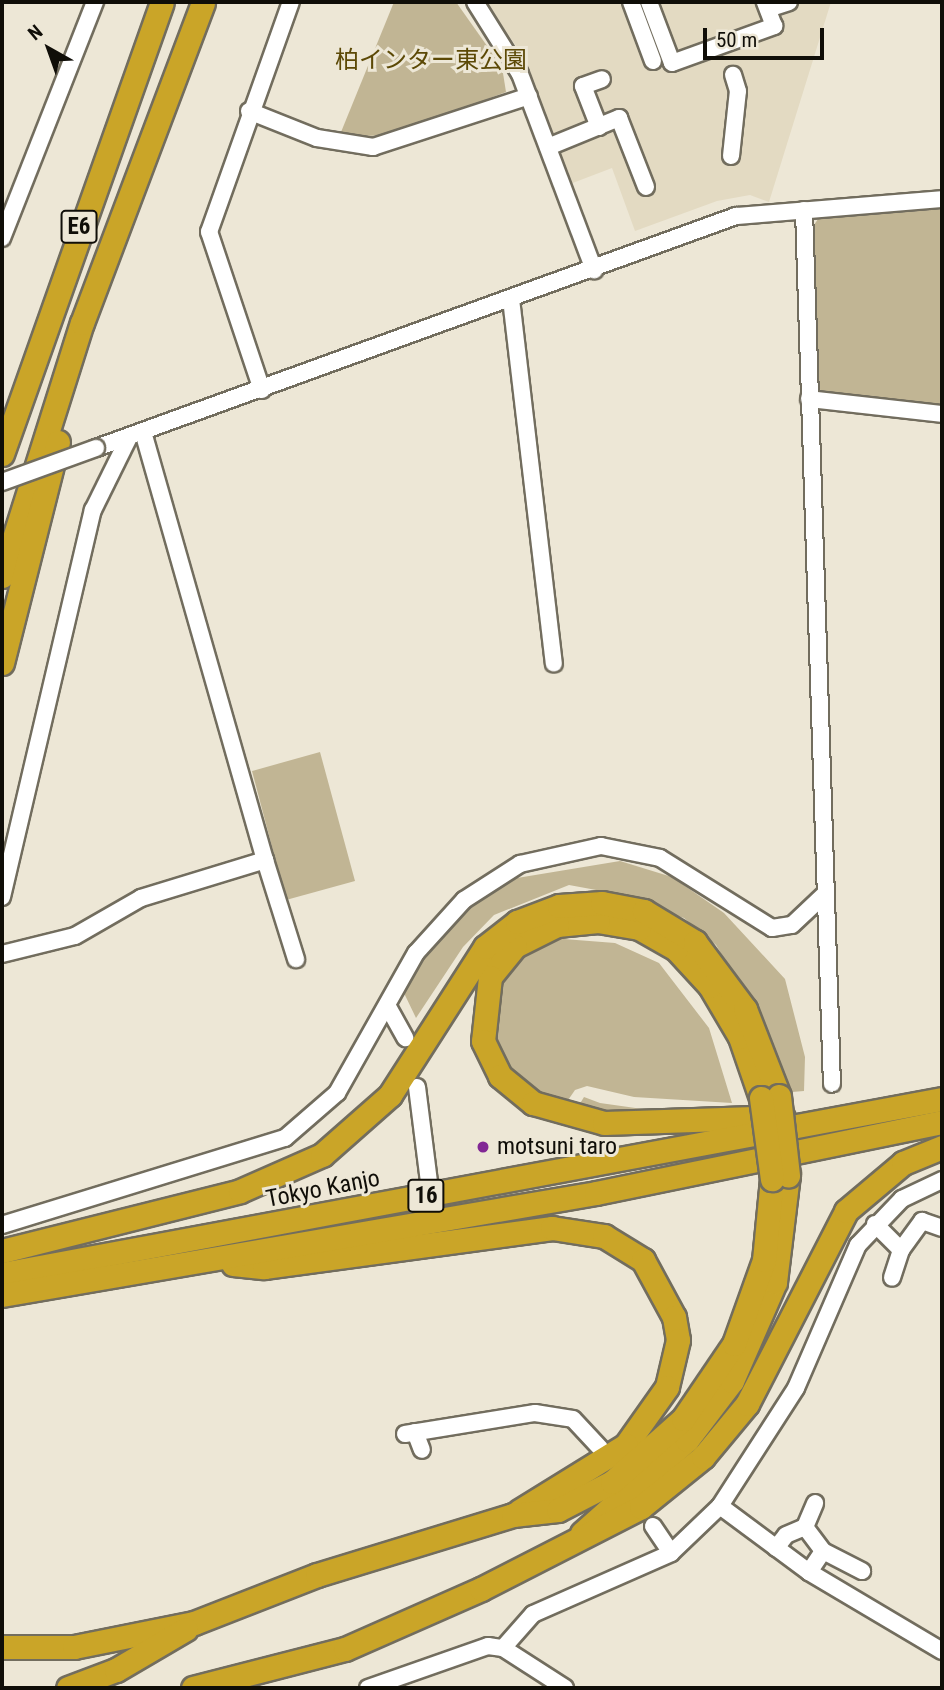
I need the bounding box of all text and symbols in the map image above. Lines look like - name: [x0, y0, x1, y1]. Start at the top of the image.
- north arrow: [14, 14, 84, 84]
- scale bar: [706, 14, 827, 58]
- text: N: [23, 20, 47, 45]
- text: 50 m: [716, 28, 757, 52]
- park label: 柏インター東公園: [335, 47, 527, 75]
- road number: E6: [60, 208, 98, 246]
- place label: motsuni taro: [497, 1133, 617, 1161]
- marker: motsuni taro: [475, 1139, 491, 1155]
- street label: Tokyo Kanjo: [264, 1164, 382, 1214]
- road number: 16: [407, 1176, 445, 1216]

